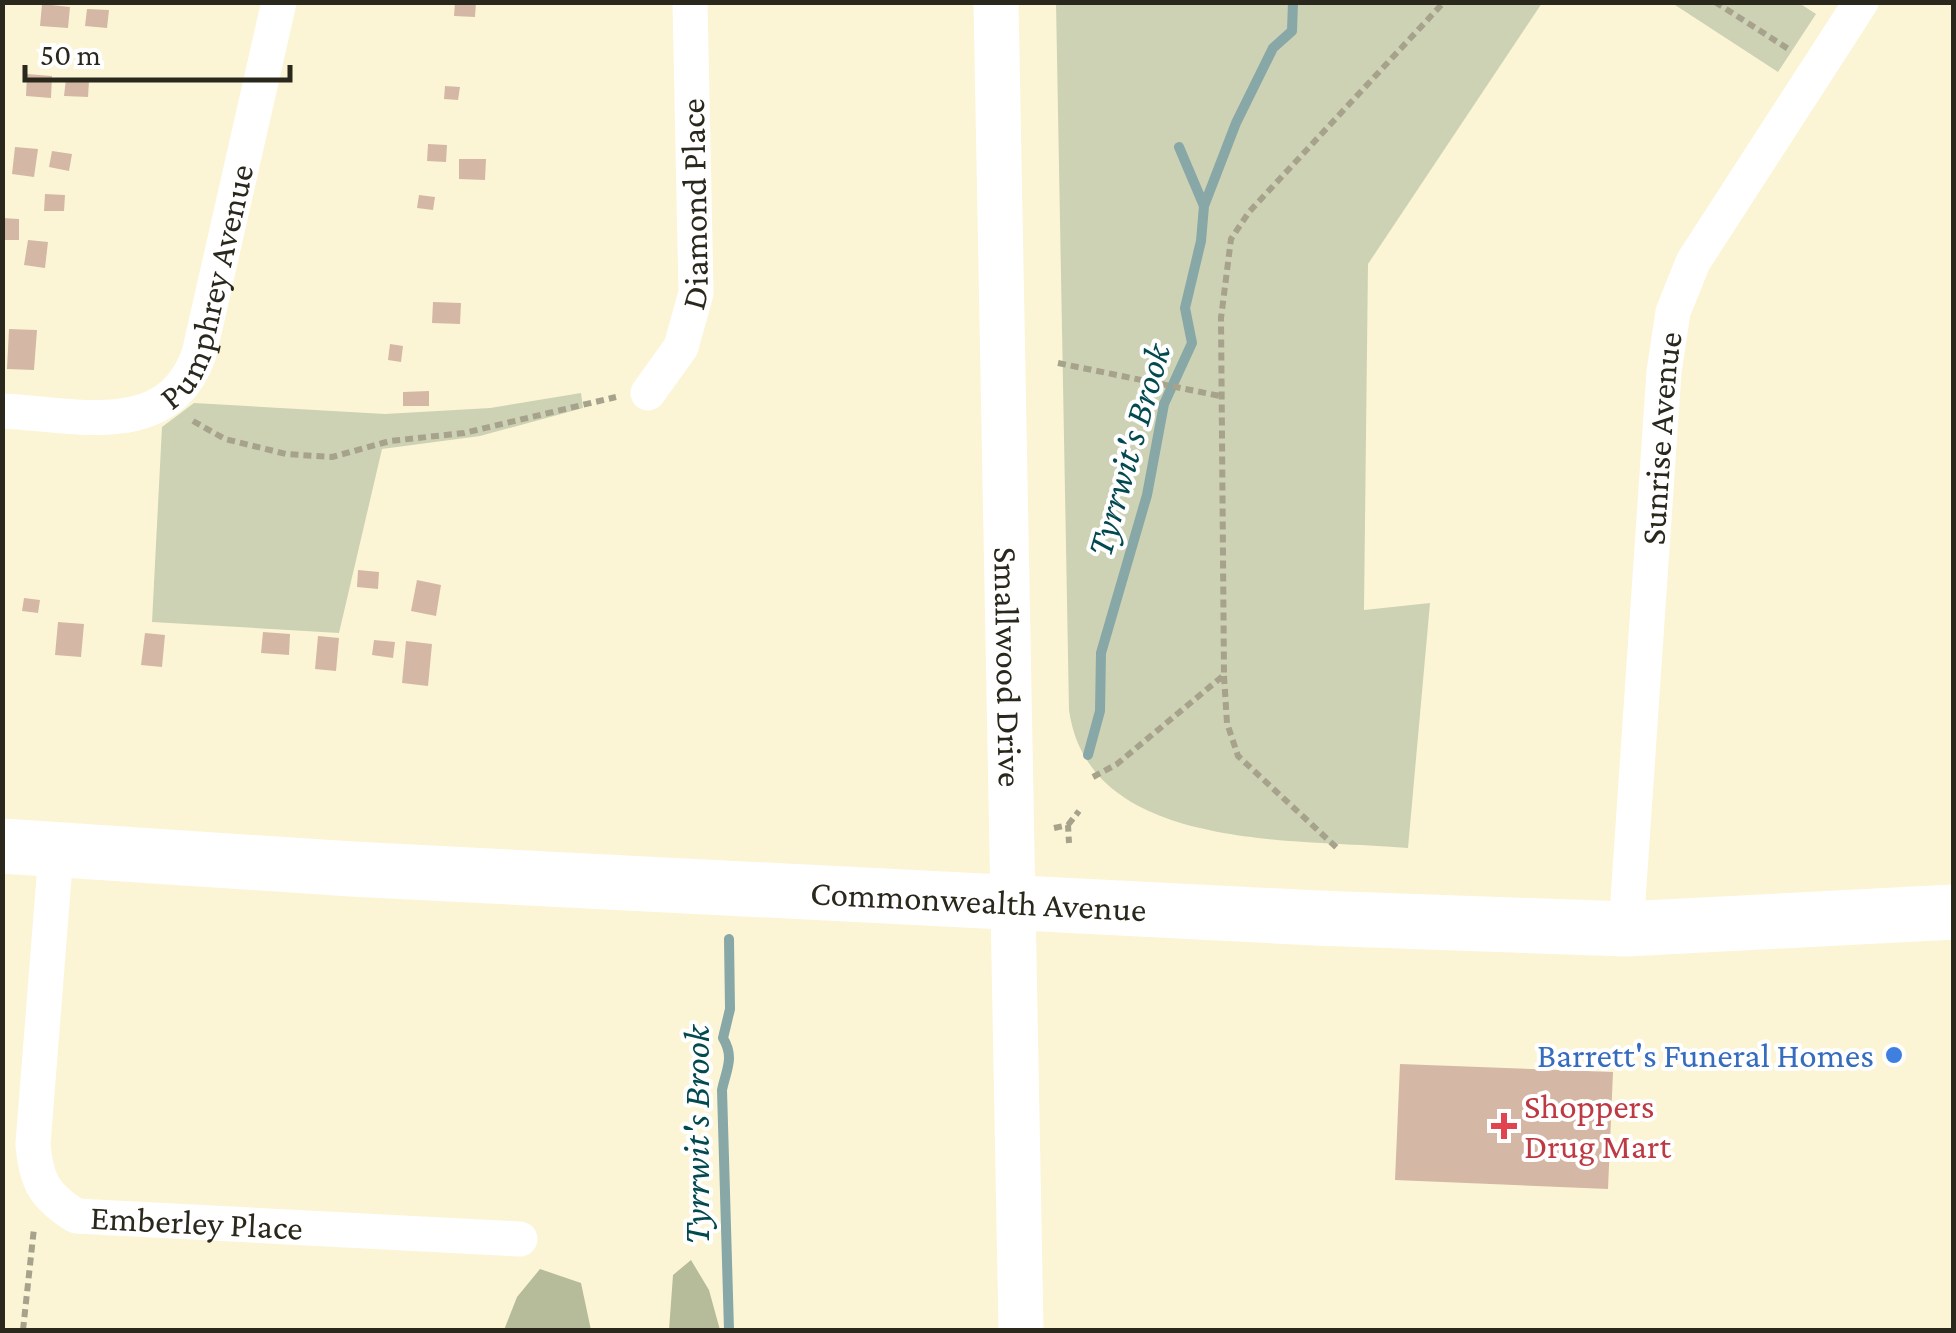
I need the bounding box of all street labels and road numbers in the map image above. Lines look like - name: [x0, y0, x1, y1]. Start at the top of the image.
- street label: Diamond Place: [672, 98, 717, 314]
- street label: Pumphrey Avenue: [152, 160, 261, 417]
- street label: Sunrise Avenue: [1633, 329, 1689, 546]
- street label: Smallwood Drive: [987, 546, 1030, 787]
- street label: Commonwealth Avenue: [809, 873, 1147, 929]
- street label: Emberley Place: [89, 1197, 304, 1247]

